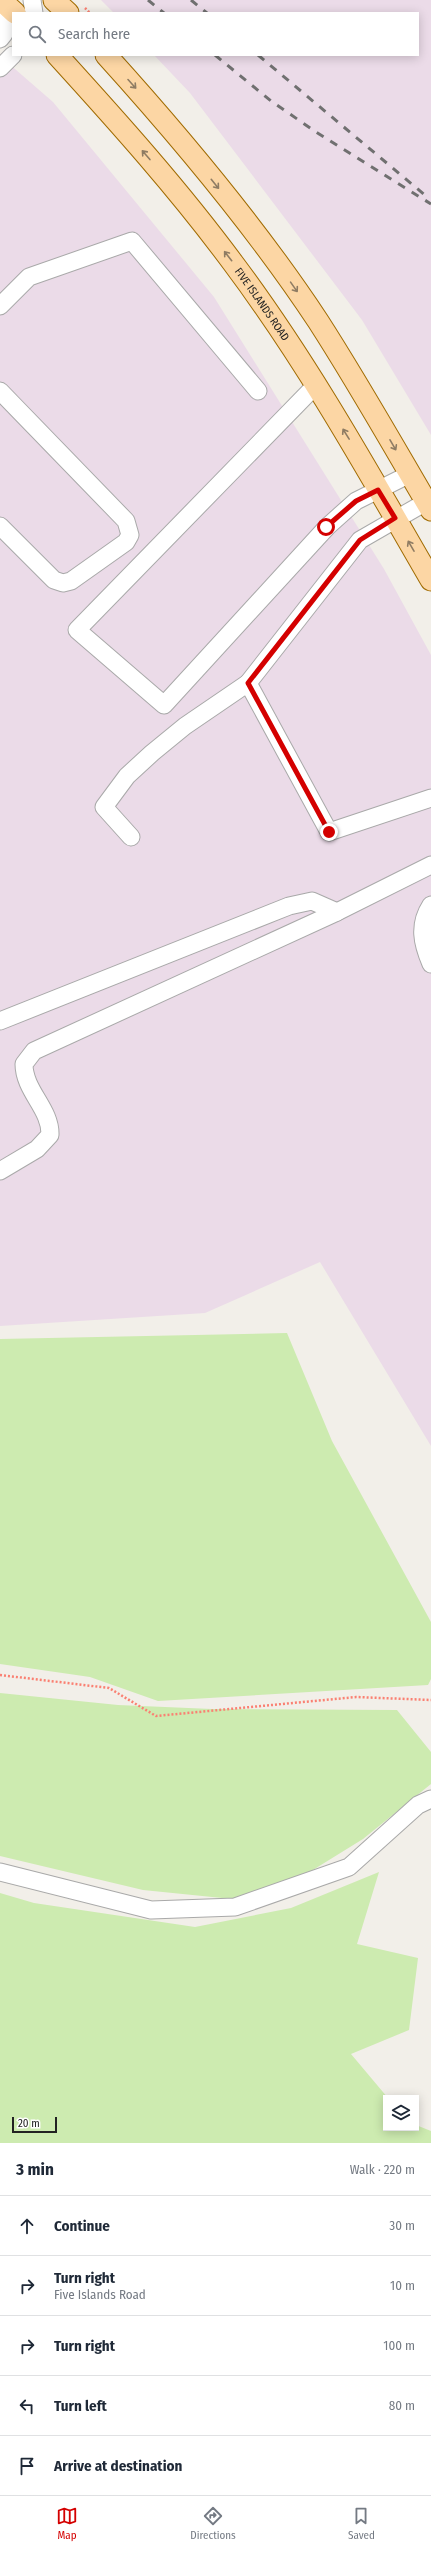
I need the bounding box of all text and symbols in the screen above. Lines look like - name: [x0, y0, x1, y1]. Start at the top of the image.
- search box: [12, 12, 419, 56]
- icon: search: [26, 23, 48, 45]
- text: Search here: [58, 25, 130, 43]
- one-way arrow: [127, 79, 137, 89]
- one-way arrow: [142, 150, 151, 160]
- one-way arrow: [210, 179, 219, 189]
- one-way arrow: [224, 250, 232, 261]
- street label: FIVE ISLANDS ROAD: [232, 265, 292, 343]
- one-way arrow: [290, 281, 298, 292]
- one-way arrow: [341, 428, 349, 440]
- one-way arrow: [389, 439, 397, 451]
- route start: [317, 518, 335, 536]
- one-way arrow: [407, 540, 415, 552]
- route end: [320, 823, 338, 841]
- map controls: [383, 2095, 419, 2131]
- button: layers: [383, 2095, 419, 2131]
- scale bar: [12, 2115, 57, 2134]
- text: 20 m: [18, 2117, 40, 2130]
- text: 3 min: [16, 2159, 54, 2180]
- text: Walk · 220 m: [350, 2162, 415, 2177]
- icon: ahead: [16, 2215, 38, 2237]
- text: Continue: [54, 2217, 110, 2235]
- text: 30 m: [389, 2218, 415, 2233]
- text: Turn right: [54, 2269, 115, 2287]
- icon: right: [16, 2275, 38, 2297]
- text: 10 m: [390, 2278, 415, 2293]
- text: Five Islands Road: [54, 2287, 146, 2302]
- icon: right: [16, 2335, 38, 2357]
- text: Turn right: [54, 2337, 115, 2355]
- text: 100 m: [383, 2338, 415, 2353]
- icon: left: [16, 2395, 38, 2417]
- text: Turn left: [54, 2397, 107, 2415]
- text: 80 m: [389, 2398, 415, 2413]
- icon: arrive: [16, 2455, 38, 2477]
- text: Arrive at destination: [54, 2457, 182, 2475]
- tab: Map: [56, 2505, 78, 2542]
- tab: Directions: [190, 2505, 236, 2542]
- tab: Saved: [348, 2505, 375, 2542]

